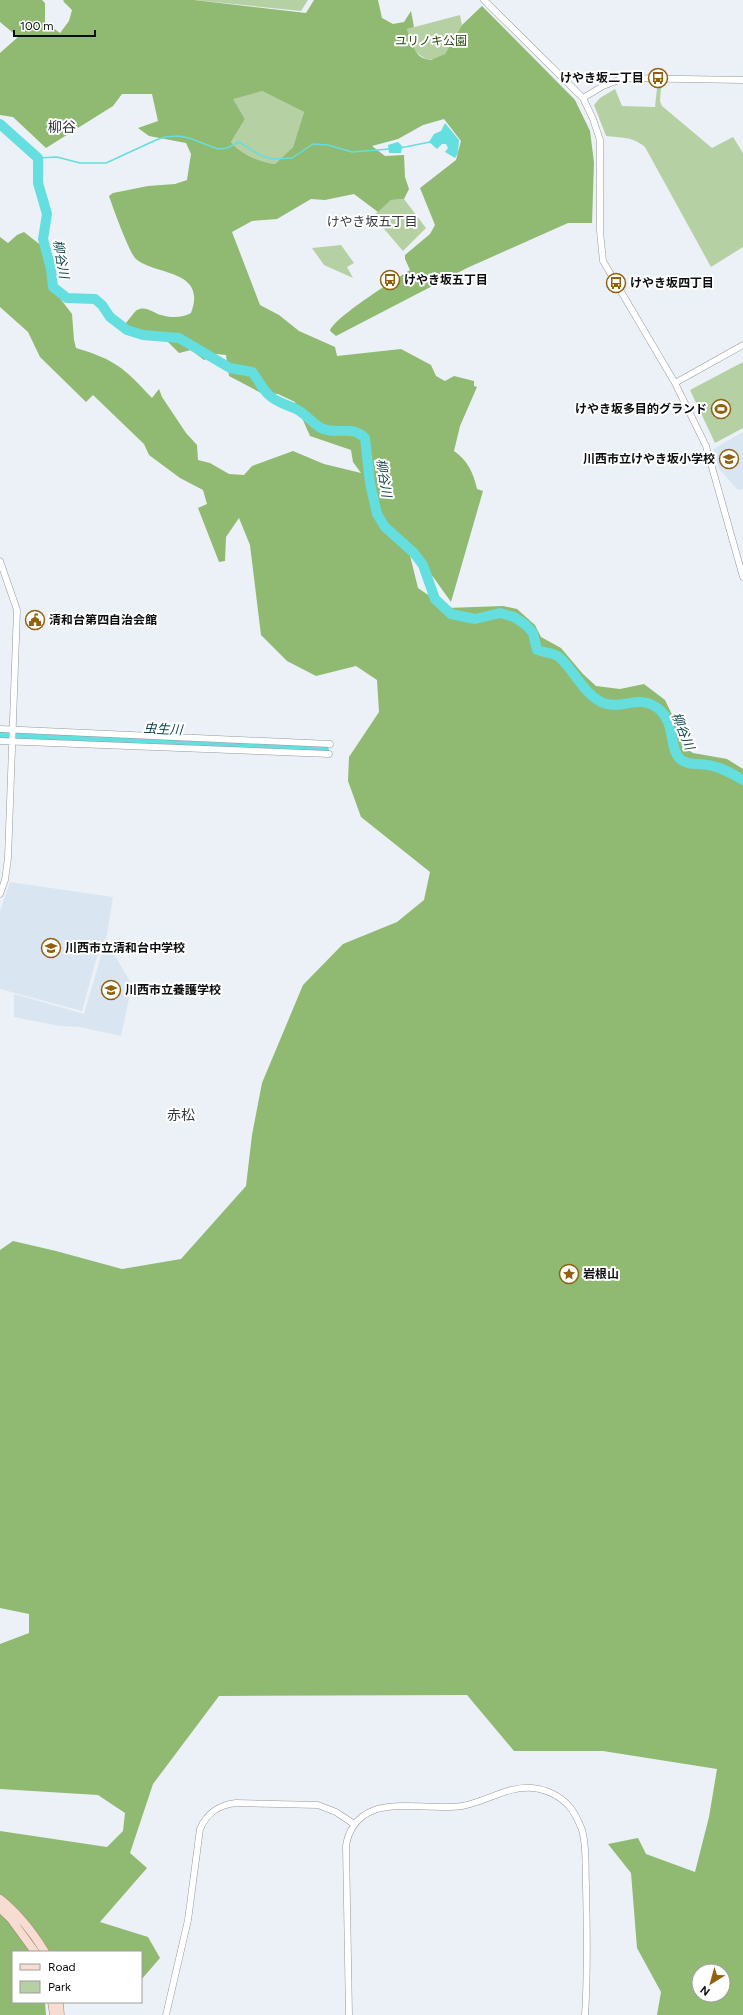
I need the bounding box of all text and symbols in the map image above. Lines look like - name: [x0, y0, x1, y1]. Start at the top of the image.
- scale bar: [14, 12, 95, 38]
- text: 100 m: [20, 19, 54, 33]
- park label: ユリノキ公園: [395, 34, 467, 48]
- bus stop icon: けやき坂二丁目: [647, 67, 669, 89]
- place label: けやき坂二丁目: [560, 71, 644, 85]
- district label: 柳谷: [48, 119, 76, 136]
- district label: けやき坂五丁目: [326, 214, 418, 229]
- water label: 柳谷川: [50, 238, 72, 281]
- bus stop icon: けやき坂五丁目: [379, 269, 401, 291]
- bus stop icon: けやき坂四丁目: [605, 272, 627, 294]
- place label: けやき坂五丁目: [404, 273, 488, 287]
- place label: けやき坂四丁目: [630, 276, 714, 290]
- sports icon: けやき坂多目的グランド: [710, 398, 732, 420]
- place label: けやき坂多目的グランド: [575, 402, 707, 416]
- school or university icon: 川西市立けやき坂小学校: [718, 448, 740, 470]
- place label: 川西市立けやき坂小学校: [583, 452, 715, 466]
- water label: 柳谷川: [374, 458, 395, 500]
- public building icon: 清和台第四自治会館: [24, 609, 46, 631]
- place label: 清和台第四自治会館: [49, 613, 157, 627]
- water label: 柳谷川: [669, 710, 698, 754]
- water label: 虫生川: [143, 720, 185, 738]
- school or university icon: 川西市立清和台中学校: [40, 937, 62, 959]
- place label: 川西市立清和台中学校: [65, 941, 185, 955]
- school or university icon: 川西市立養護学校: [100, 979, 122, 1001]
- place label: 川西市立養護学校: [125, 983, 221, 997]
- district label: 赤松: [167, 1107, 195, 1124]
- place icon: 岩根山: [558, 1263, 580, 1285]
- place label: 岩根山: [583, 1267, 619, 1281]
- legend: [12, 1951, 142, 2003]
- text: Road: [48, 1960, 76, 1974]
- north arrow: [691, 1963, 731, 2003]
- text: Park: [48, 1980, 71, 1994]
- text: N: [698, 1983, 713, 1998]

